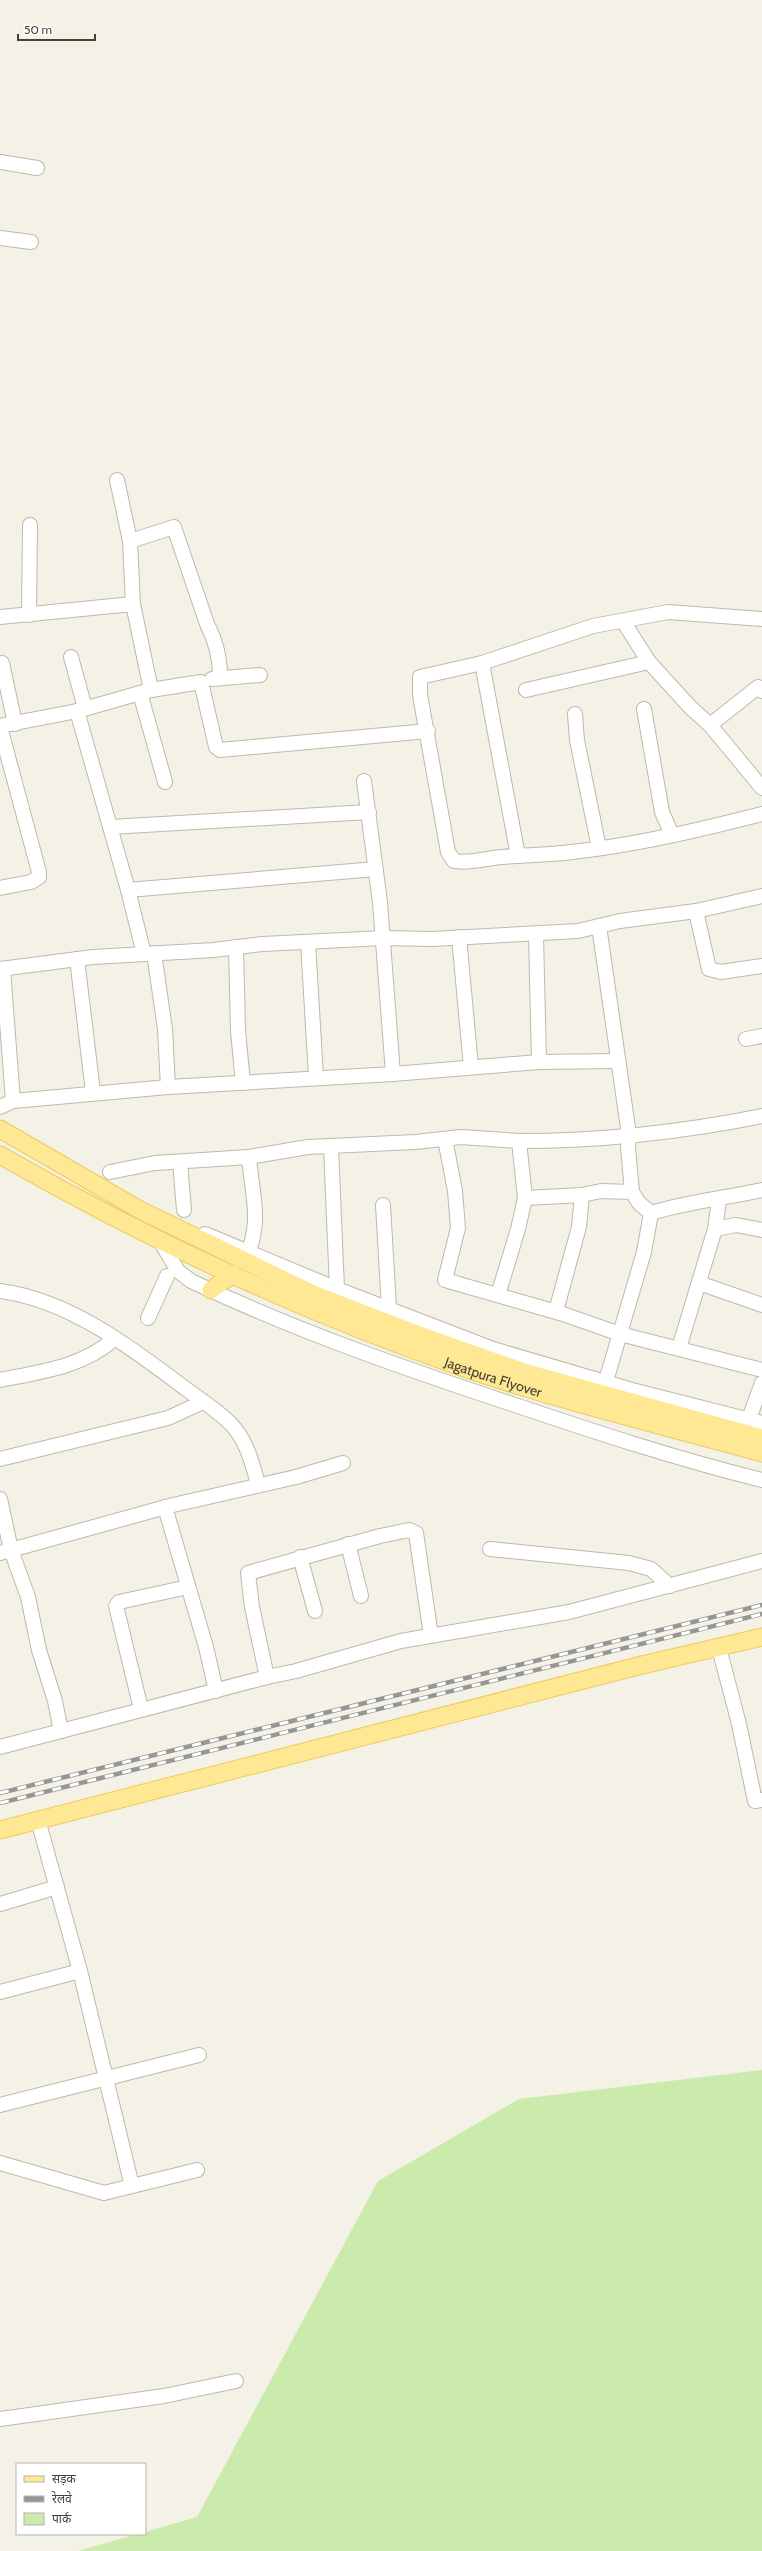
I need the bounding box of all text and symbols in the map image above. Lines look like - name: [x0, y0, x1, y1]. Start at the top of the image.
- scale bar: [18, 16, 95, 42]
- text: 50 m: [24, 22, 52, 37]
- street label: Jagatpura Flyover: [441, 1353, 545, 1401]
- legend: [16, 2463, 146, 2535]
- text: सड़क: [52, 2471, 77, 2486]
- text: रेलवे: [52, 2491, 72, 2506]
- text: पार्क: [52, 2511, 72, 2526]

